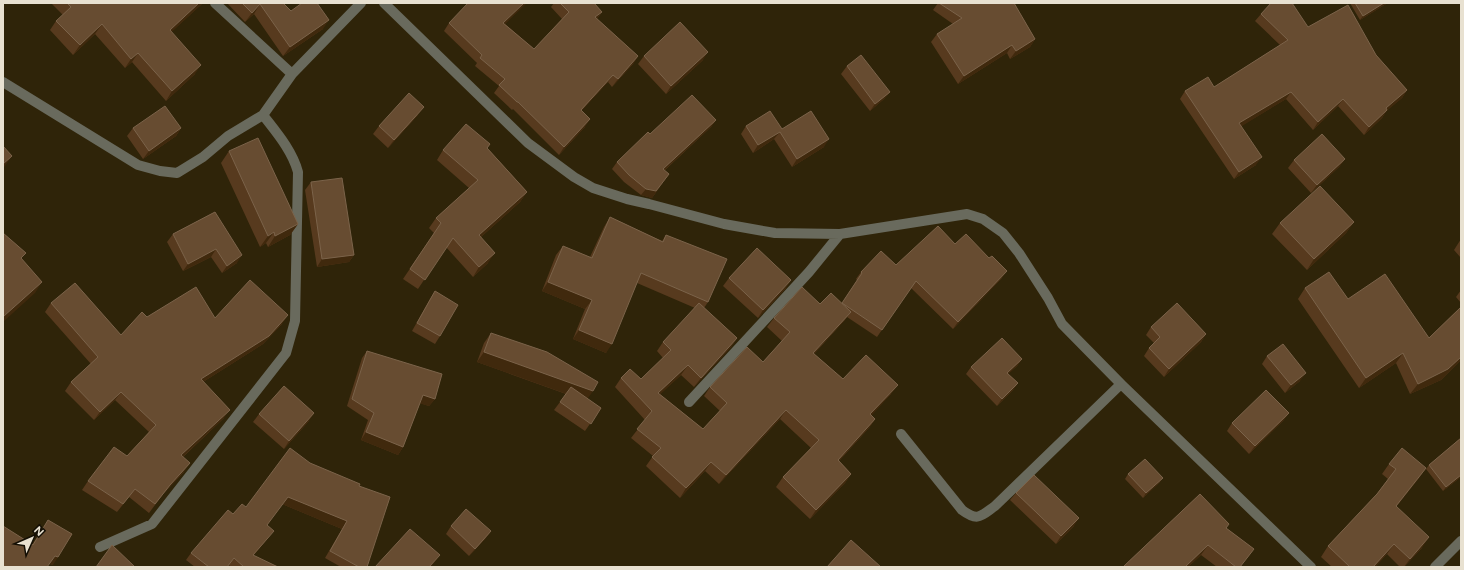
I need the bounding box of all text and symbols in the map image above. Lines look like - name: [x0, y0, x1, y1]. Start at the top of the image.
- north arrow: [12, 518, 52, 558]
- text: N: [31, 524, 46, 539]

